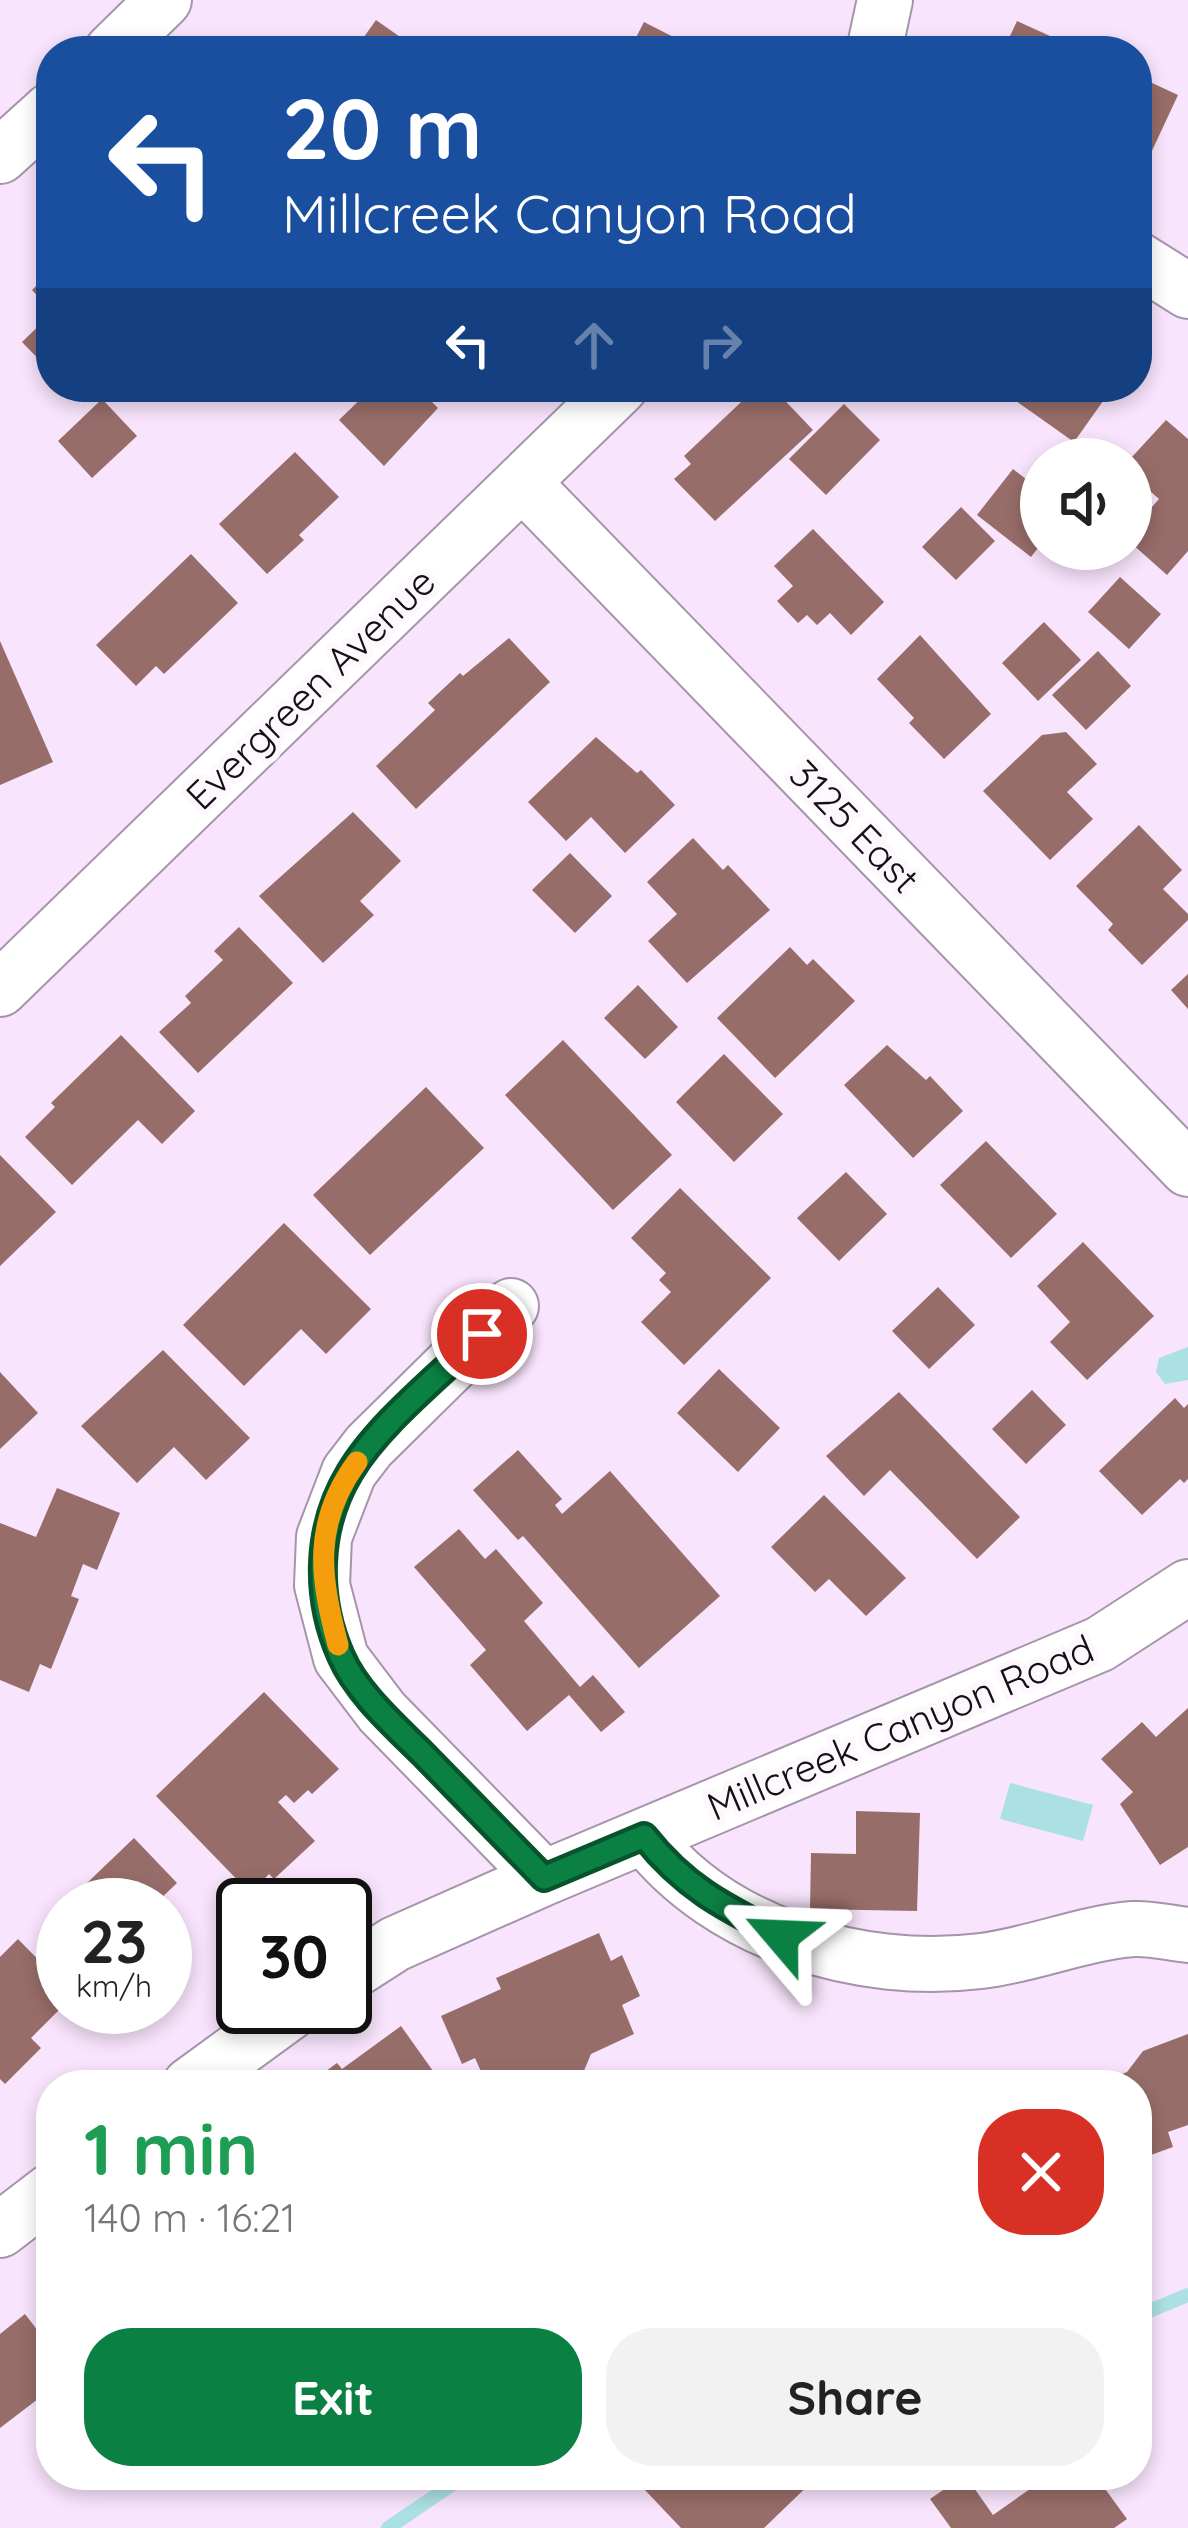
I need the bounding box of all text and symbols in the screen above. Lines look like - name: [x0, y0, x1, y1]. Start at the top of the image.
- text: 20 m: [282, 75, 482, 180]
- icon: left: [84, 84, 240, 240]
- text: Millcreek Canyon Road: [282, 179, 857, 247]
- icon: left: [435, 312, 501, 378]
- icon: ahead: [561, 312, 627, 378]
- icon: right: [687, 312, 753, 378]
- map controls: [1020, 438, 1152, 570]
- button: sound: [1020, 438, 1152, 570]
- street label: Evergreen Avenue: [175, 557, 445, 819]
- street label: 3125 East: [780, 749, 930, 903]
- pin: [431, 1283, 533, 1385]
- icon: arrive: [449, 1301, 515, 1367]
- street label: Millcreek Canyon Road: [699, 1623, 1101, 1831]
- position arrow: [718, 1873, 844, 1999]
- speed limit sign: 30: [216, 1878, 372, 2034]
- text: 23: [81, 1903, 147, 1978]
- text: km/h: [76, 1967, 152, 2005]
- text: 1 min: [84, 2103, 258, 2193]
- button: close: [978, 2109, 1104, 2235]
- text: 140 m · 16:21: [84, 2193, 295, 2242]
- button: Exit: [84, 2328, 582, 2466]
- button: Share: [606, 2328, 1104, 2466]

